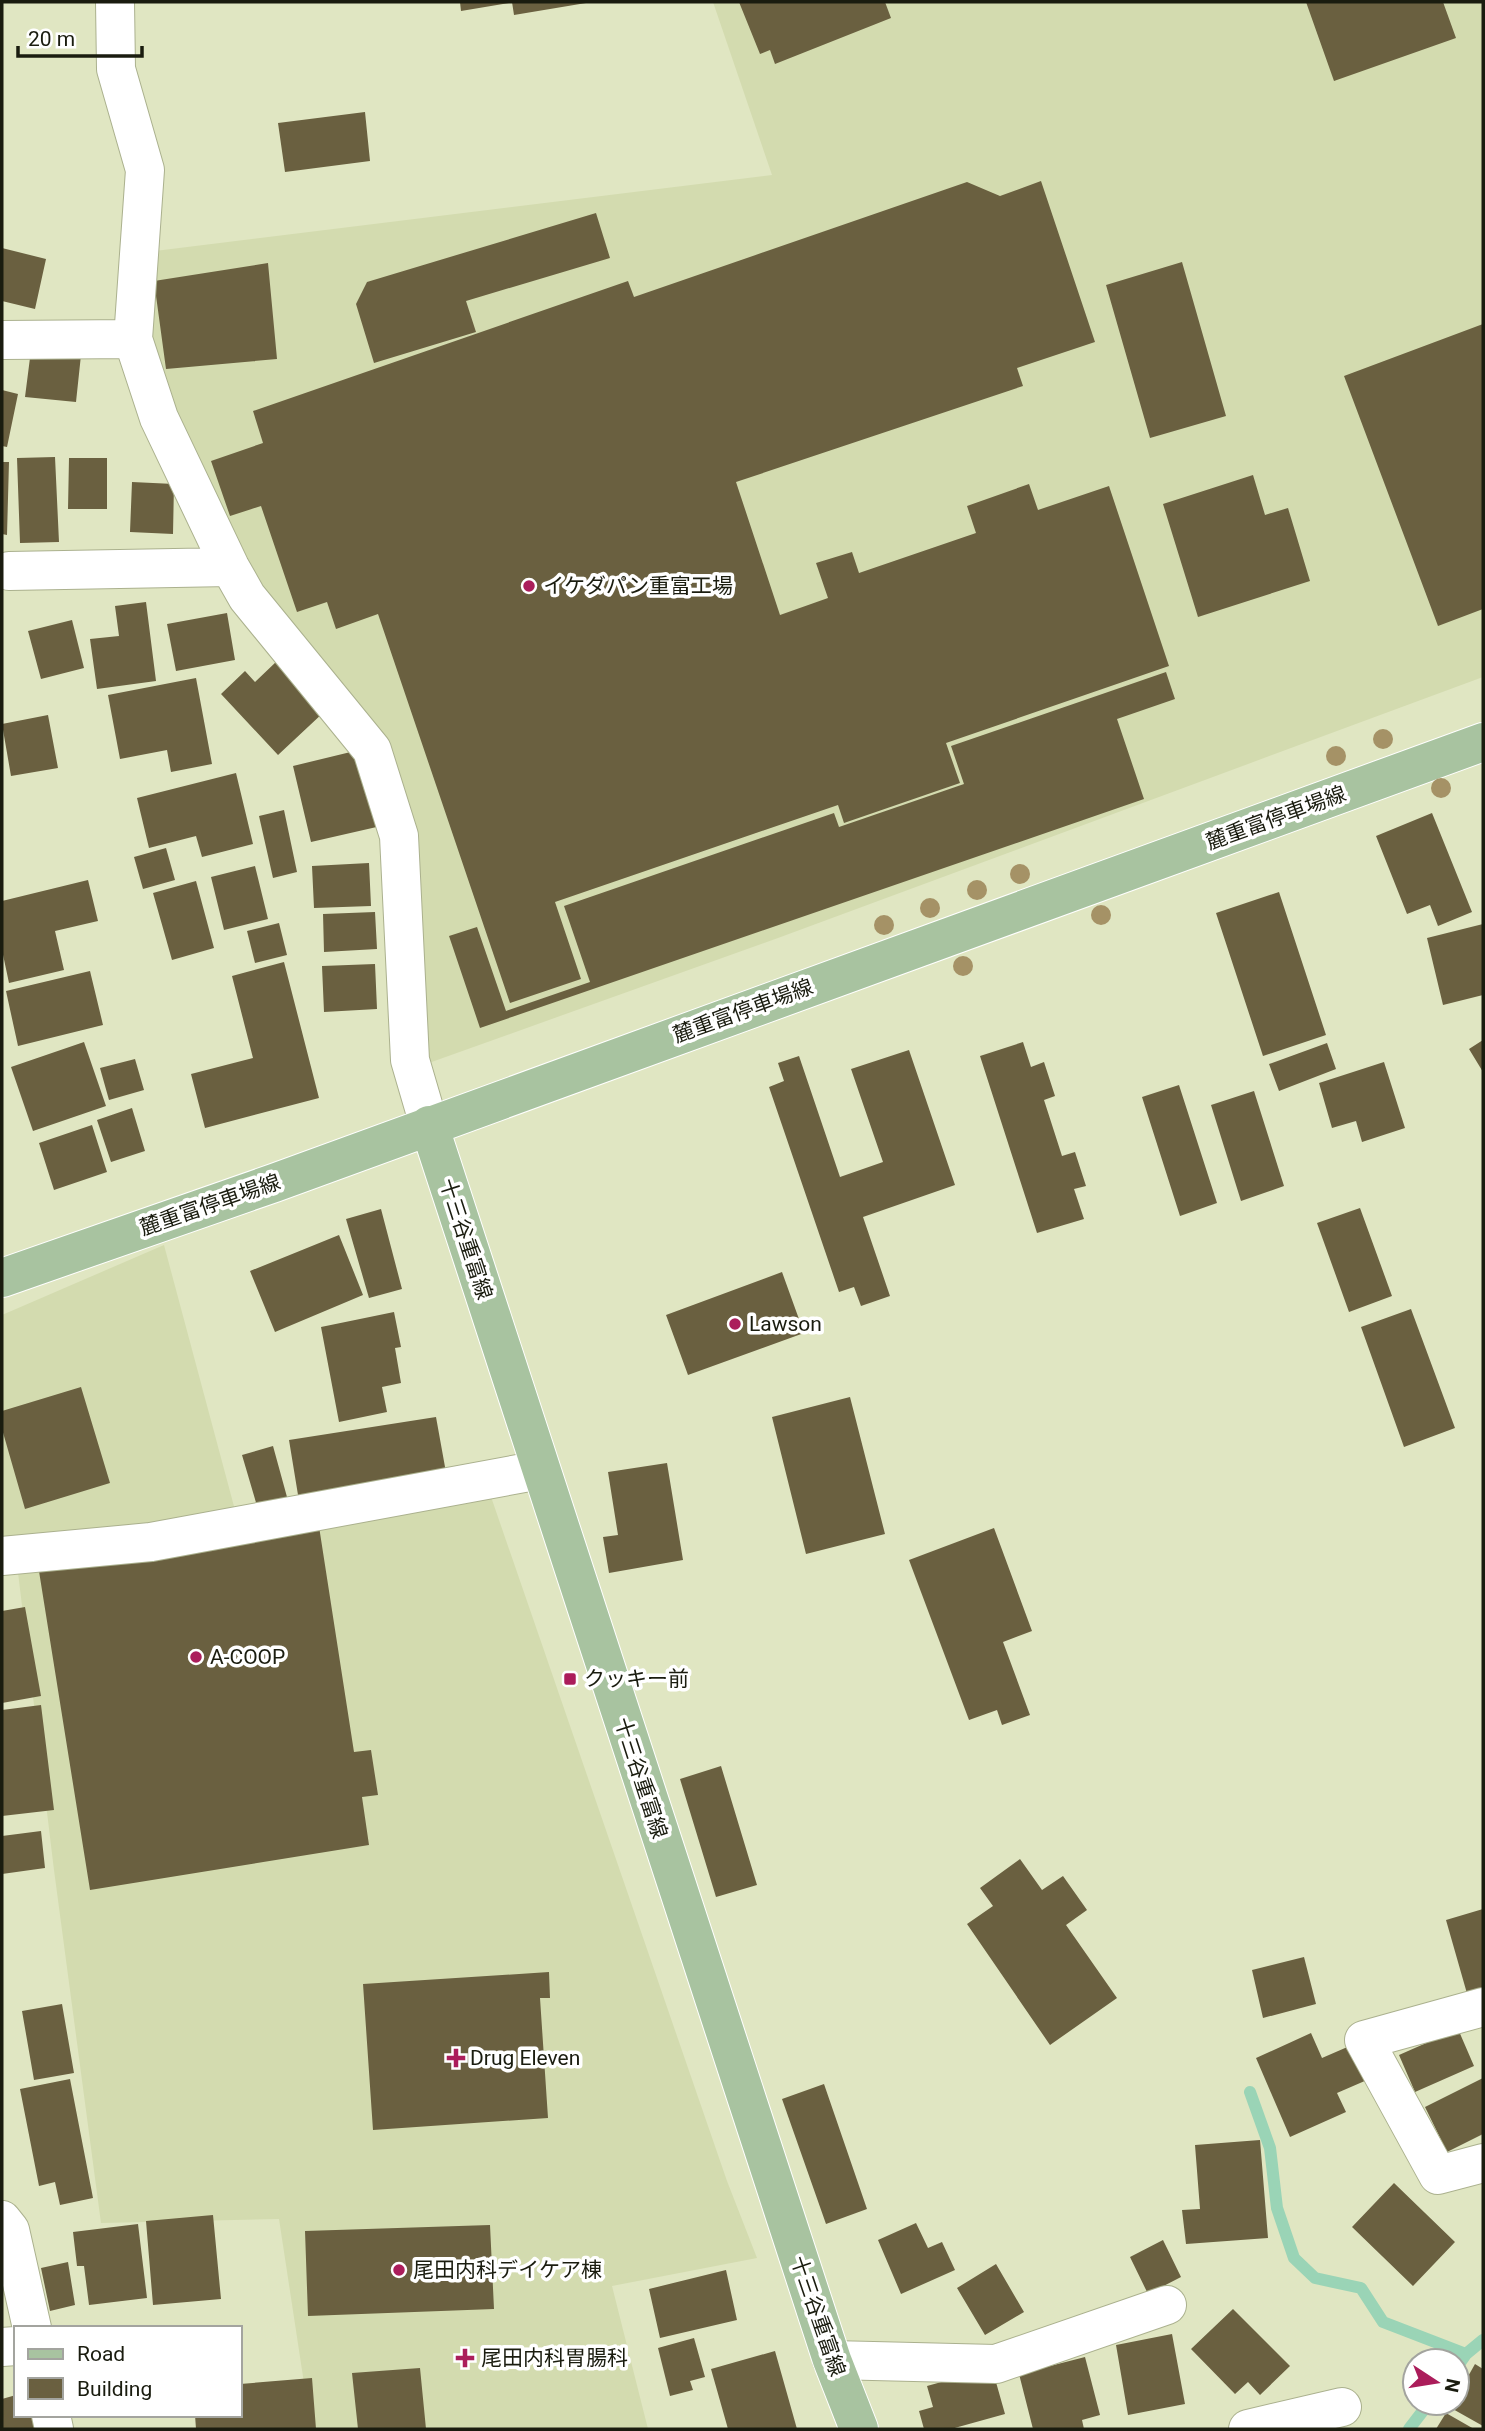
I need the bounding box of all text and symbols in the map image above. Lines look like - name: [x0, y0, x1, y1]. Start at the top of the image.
- scale bar: [18, 14, 142, 58]
- text: 20 m: [28, 27, 75, 51]
- place label: イケダパン重富工場: [543, 574, 733, 598]
- marker: イケダパン重富工場: [521, 578, 537, 594]
- street label: 麓重富停車場線: [1203, 782, 1349, 854]
- street label: 麓重富停車場線: [670, 975, 816, 1047]
- street label: 麓重富停車場線: [137, 1170, 283, 1240]
- street label: 十三谷重富線: [435, 1175, 497, 1303]
- place label: Lawson: [749, 1312, 822, 1336]
- marker: Lawson: [727, 1316, 743, 1332]
- place label: A-COOP: [210, 1645, 285, 1669]
- marker: A-COOP: [188, 1649, 204, 1665]
- place label: クッキー前: [584, 1667, 689, 1691]
- marker: クッキー前: [562, 1671, 578, 1687]
- street label: 十三谷重富線: [610, 1714, 672, 1842]
- place label: Drug Eleven: [470, 2046, 580, 2070]
- marker: Drug Eleven: [448, 2050, 464, 2066]
- street label: 十三谷重富線: [786, 2253, 850, 2379]
- place label: 尾田内科デイケア棟: [413, 2258, 602, 2282]
- marker: 尾田内科デイケア棟: [391, 2262, 407, 2278]
- legend: [14, 2326, 242, 2417]
- text: Road: [77, 2342, 125, 2366]
- place label: 尾田内科胃腸科: [481, 2346, 628, 2370]
- north arrow: [1401, 2347, 1471, 2417]
- marker: 尾田内科胃腸科: [455, 2348, 475, 2368]
- text: N: [1439, 2376, 1465, 2394]
- text: Building: [77, 2377, 152, 2401]

